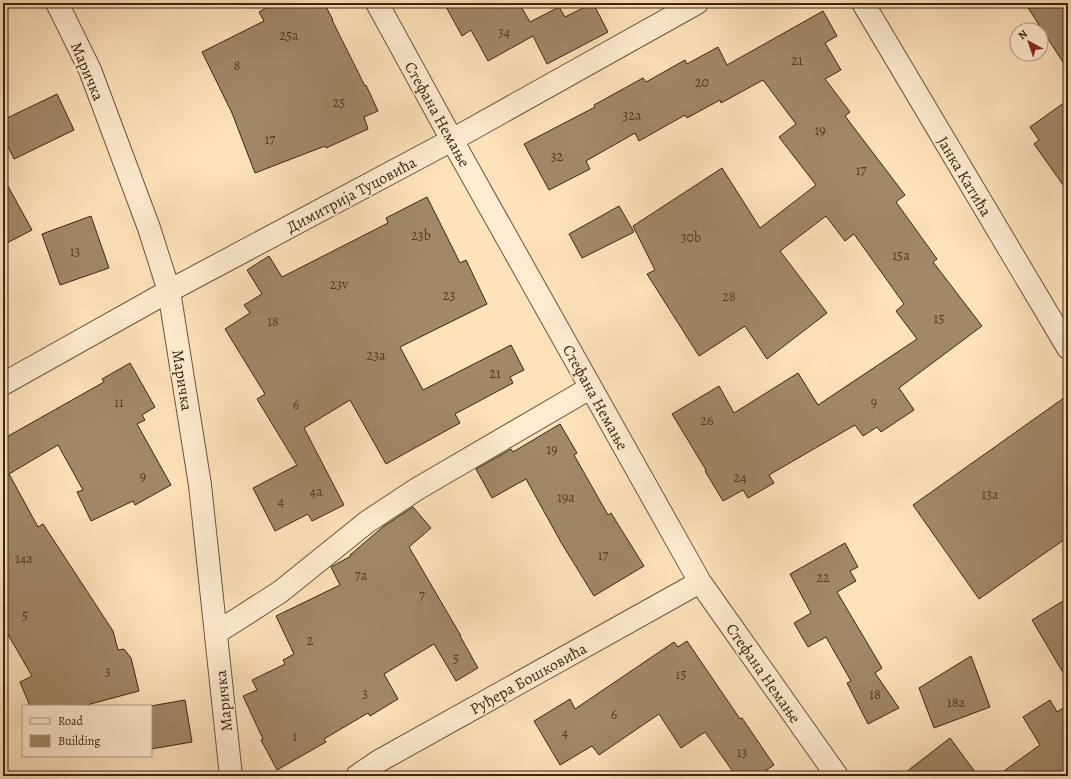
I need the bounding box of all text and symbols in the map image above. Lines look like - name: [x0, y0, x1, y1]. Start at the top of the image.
- north arrow: [1009, 22, 1049, 62]
- house number: 34: [498, 23, 510, 42]
- house number: 25a: [279, 26, 299, 45]
- text: N: [1015, 26, 1031, 43]
- street label: Маричка: [65, 39, 109, 105]
- house number: 21: [791, 51, 803, 70]
- house number: 8: [234, 56, 241, 75]
- street label: Стефана Немање: [399, 58, 475, 171]
- house number: 20: [695, 73, 709, 92]
- house number: 25: [333, 93, 345, 112]
- house number: 32a: [623, 106, 642, 125]
- house number: 19: [814, 121, 826, 140]
- house number: 17: [265, 130, 275, 149]
- street label: Јанка Катића: [932, 132, 997, 221]
- house number: 32: [551, 147, 564, 166]
- street label: Димитрија Туцовића: [283, 151, 421, 238]
- house number: 17: [856, 161, 866, 180]
- house number: 23b: [411, 226, 431, 245]
- house number: 30b: [681, 228, 701, 247]
- house number: 13: [70, 242, 80, 261]
- house number: 15a: [892, 246, 910, 265]
- house number: 23v: [330, 275, 349, 294]
- house number: 23: [443, 286, 455, 305]
- house number: 28: [722, 287, 736, 306]
- house number: 15: [934, 309, 944, 328]
- house number: 18: [267, 312, 279, 331]
- street label: Стефана Немање: [557, 341, 633, 454]
- house number: 23a: [367, 346, 386, 365]
- street label: Маричка: [166, 348, 198, 413]
- house number: 21: [489, 364, 501, 383]
- house number: 11: [114, 393, 124, 412]
- house number: 9: [871, 393, 877, 412]
- house number: 6: [293, 395, 299, 414]
- house number: 26: [700, 411, 714, 430]
- house number: 19: [546, 440, 558, 459]
- house number: 9: [140, 467, 146, 486]
- house number: 24: [734, 468, 747, 487]
- house number: 4a: [310, 482, 323, 501]
- house number: 13a: [981, 485, 999, 504]
- house number: 19a: [557, 488, 575, 507]
- house number: 4: [278, 492, 284, 511]
- house number: 17: [598, 546, 608, 565]
- house number: 14a: [15, 549, 33, 568]
- house number: 7a: [355, 566, 368, 585]
- house number: 22: [816, 568, 830, 587]
- house number: 7: [419, 586, 425, 605]
- house number: 5: [22, 606, 28, 625]
- street label: Стефана Немање: [720, 619, 806, 728]
- house number: 2: [307, 631, 314, 650]
- street label: Руђера Бошковића: [466, 637, 592, 720]
- house number: 5: [453, 649, 459, 668]
- house number: 3: [105, 662, 111, 681]
- house number: 15: [676, 665, 686, 684]
- street label: Маричка: [210, 669, 238, 733]
- house number: 3: [362, 684, 368, 703]
- house number: 18: [869, 685, 881, 704]
- house number: 18a: [947, 693, 966, 712]
- legend: [22, 705, 152, 757]
- house number: 6: [611, 705, 617, 724]
- text: Road: [58, 713, 84, 729]
- house number: 4: [562, 723, 568, 742]
- house number: 1: [293, 727, 298, 746]
- text: Building: [58, 733, 100, 749]
- house number: 13: [737, 743, 747, 762]

